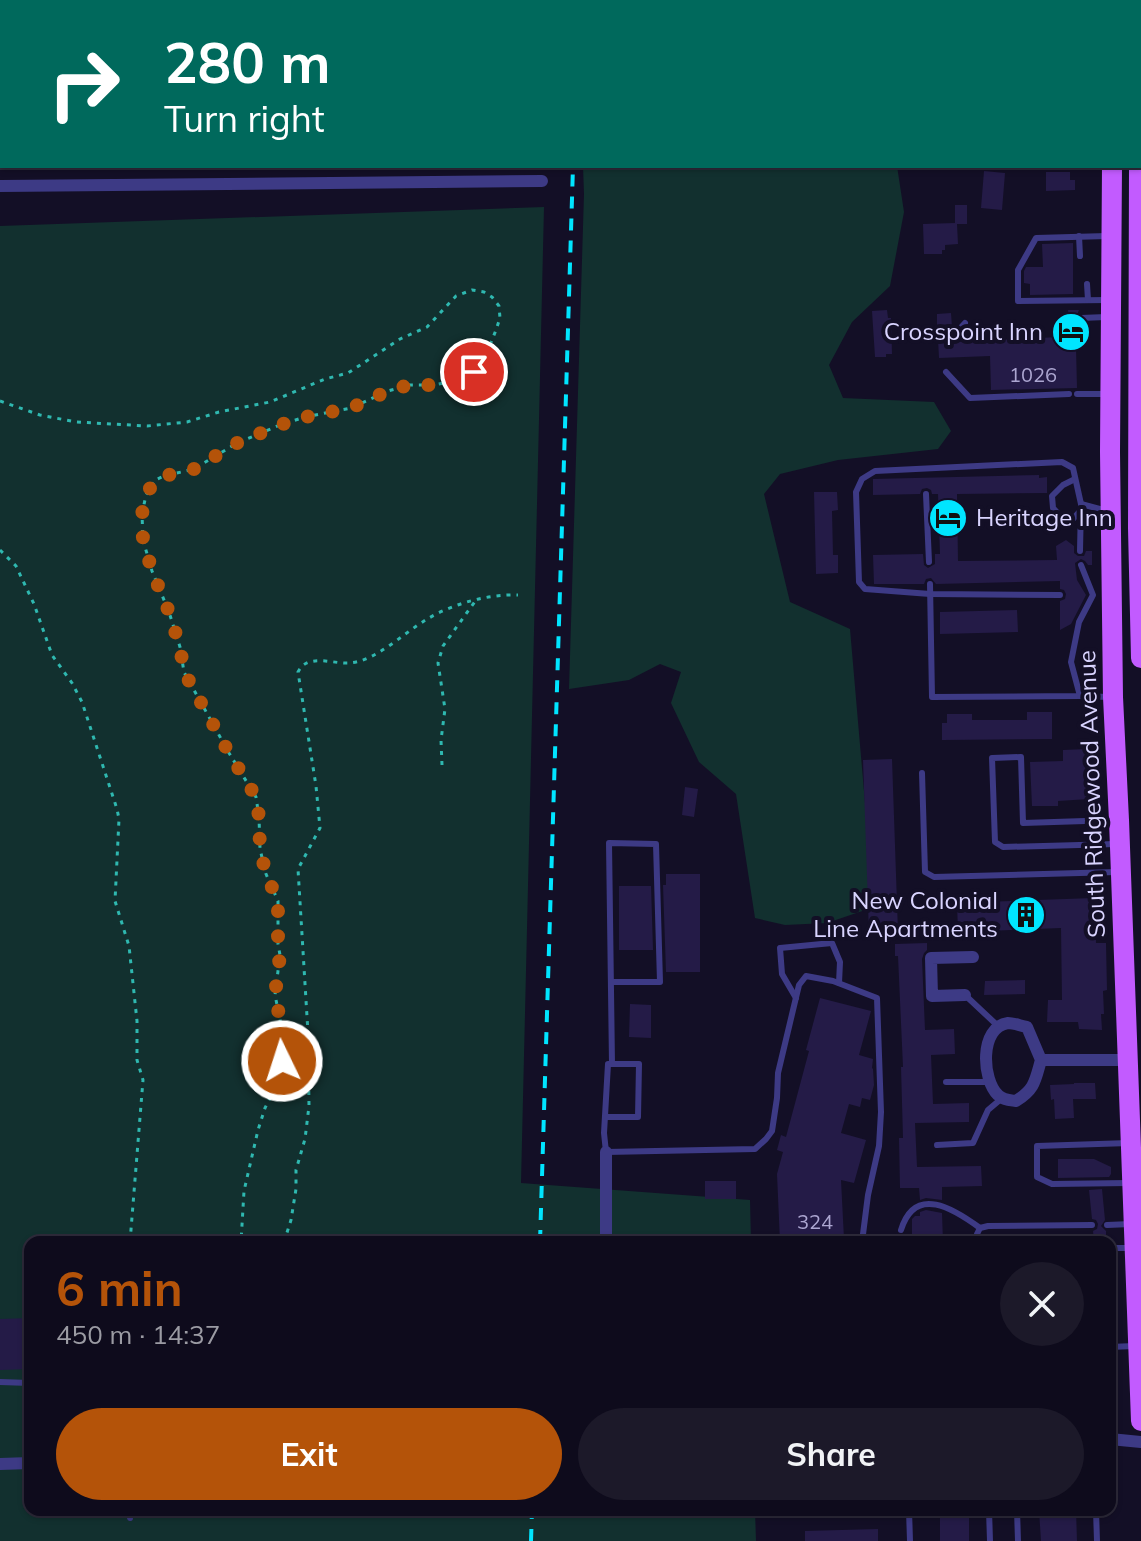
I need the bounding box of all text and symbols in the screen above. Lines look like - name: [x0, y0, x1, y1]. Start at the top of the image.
- text: 280 m: [164, 27, 331, 97]
- icon: right: [32, 32, 136, 136]
- text: Turn right: [164, 96, 325, 141]
- hotel icon: Crosspoint Inn: [1050, 311, 1092, 353]
- place label: Crosspoint Inn: [884, 316, 1043, 346]
- pin: [440, 338, 508, 406]
- icon: arrive: [452, 350, 496, 394]
- house number: 1026: [1009, 362, 1057, 387]
- hotel icon: Heritage Inn: [927, 497, 969, 539]
- place label: Heritage Inn: [976, 502, 1113, 532]
- street label: South Ridgewood Avenue: [1071, 650, 1111, 938]
- place label: New Colonial Line Apartments: [813, 885, 998, 943]
- building icon: New Colonial Line Apartments: [1005, 894, 1047, 936]
- position arrow: [240, 1019, 324, 1103]
- house number: 324: [797, 1209, 833, 1234]
- text: 6 min: [56, 1258, 183, 1318]
- button: close: [1000, 1262, 1084, 1346]
- text: 450 m · 14:37: [56, 1318, 220, 1351]
- button: Exit: [56, 1408, 562, 1500]
- button: Share: [578, 1408, 1084, 1500]

